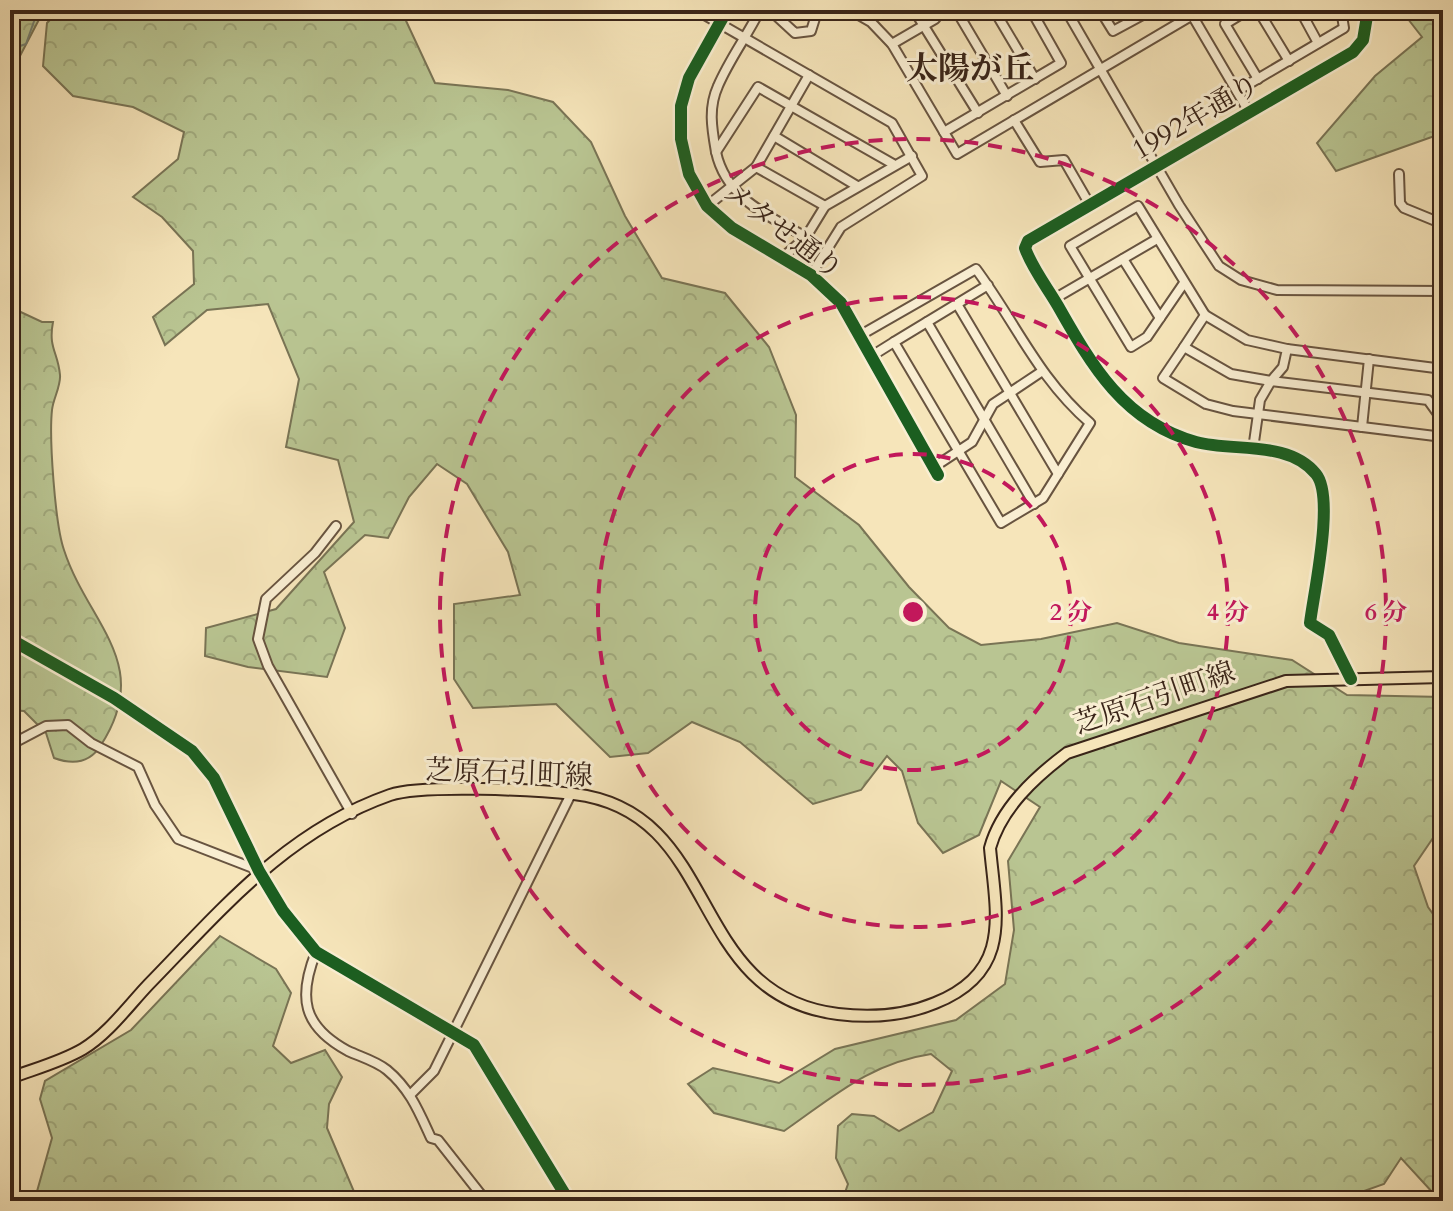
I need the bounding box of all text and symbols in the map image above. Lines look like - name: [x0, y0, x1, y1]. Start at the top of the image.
- district label: 太陽が丘: [906, 47, 1034, 91]
- street label: 1992年通り: [1125, 65, 1266, 169]
- street label: メタせ通り: [716, 173, 851, 288]
- text: 2 分: [1050, 596, 1092, 629]
- text: 4 分: [1207, 596, 1249, 629]
- text: 6 分: [1365, 596, 1407, 629]
- centre of rings: [899, 598, 927, 626]
- street label: 芝原石引町線: [1069, 653, 1240, 743]
- street label: 芝原石引町線: [424, 751, 594, 795]

